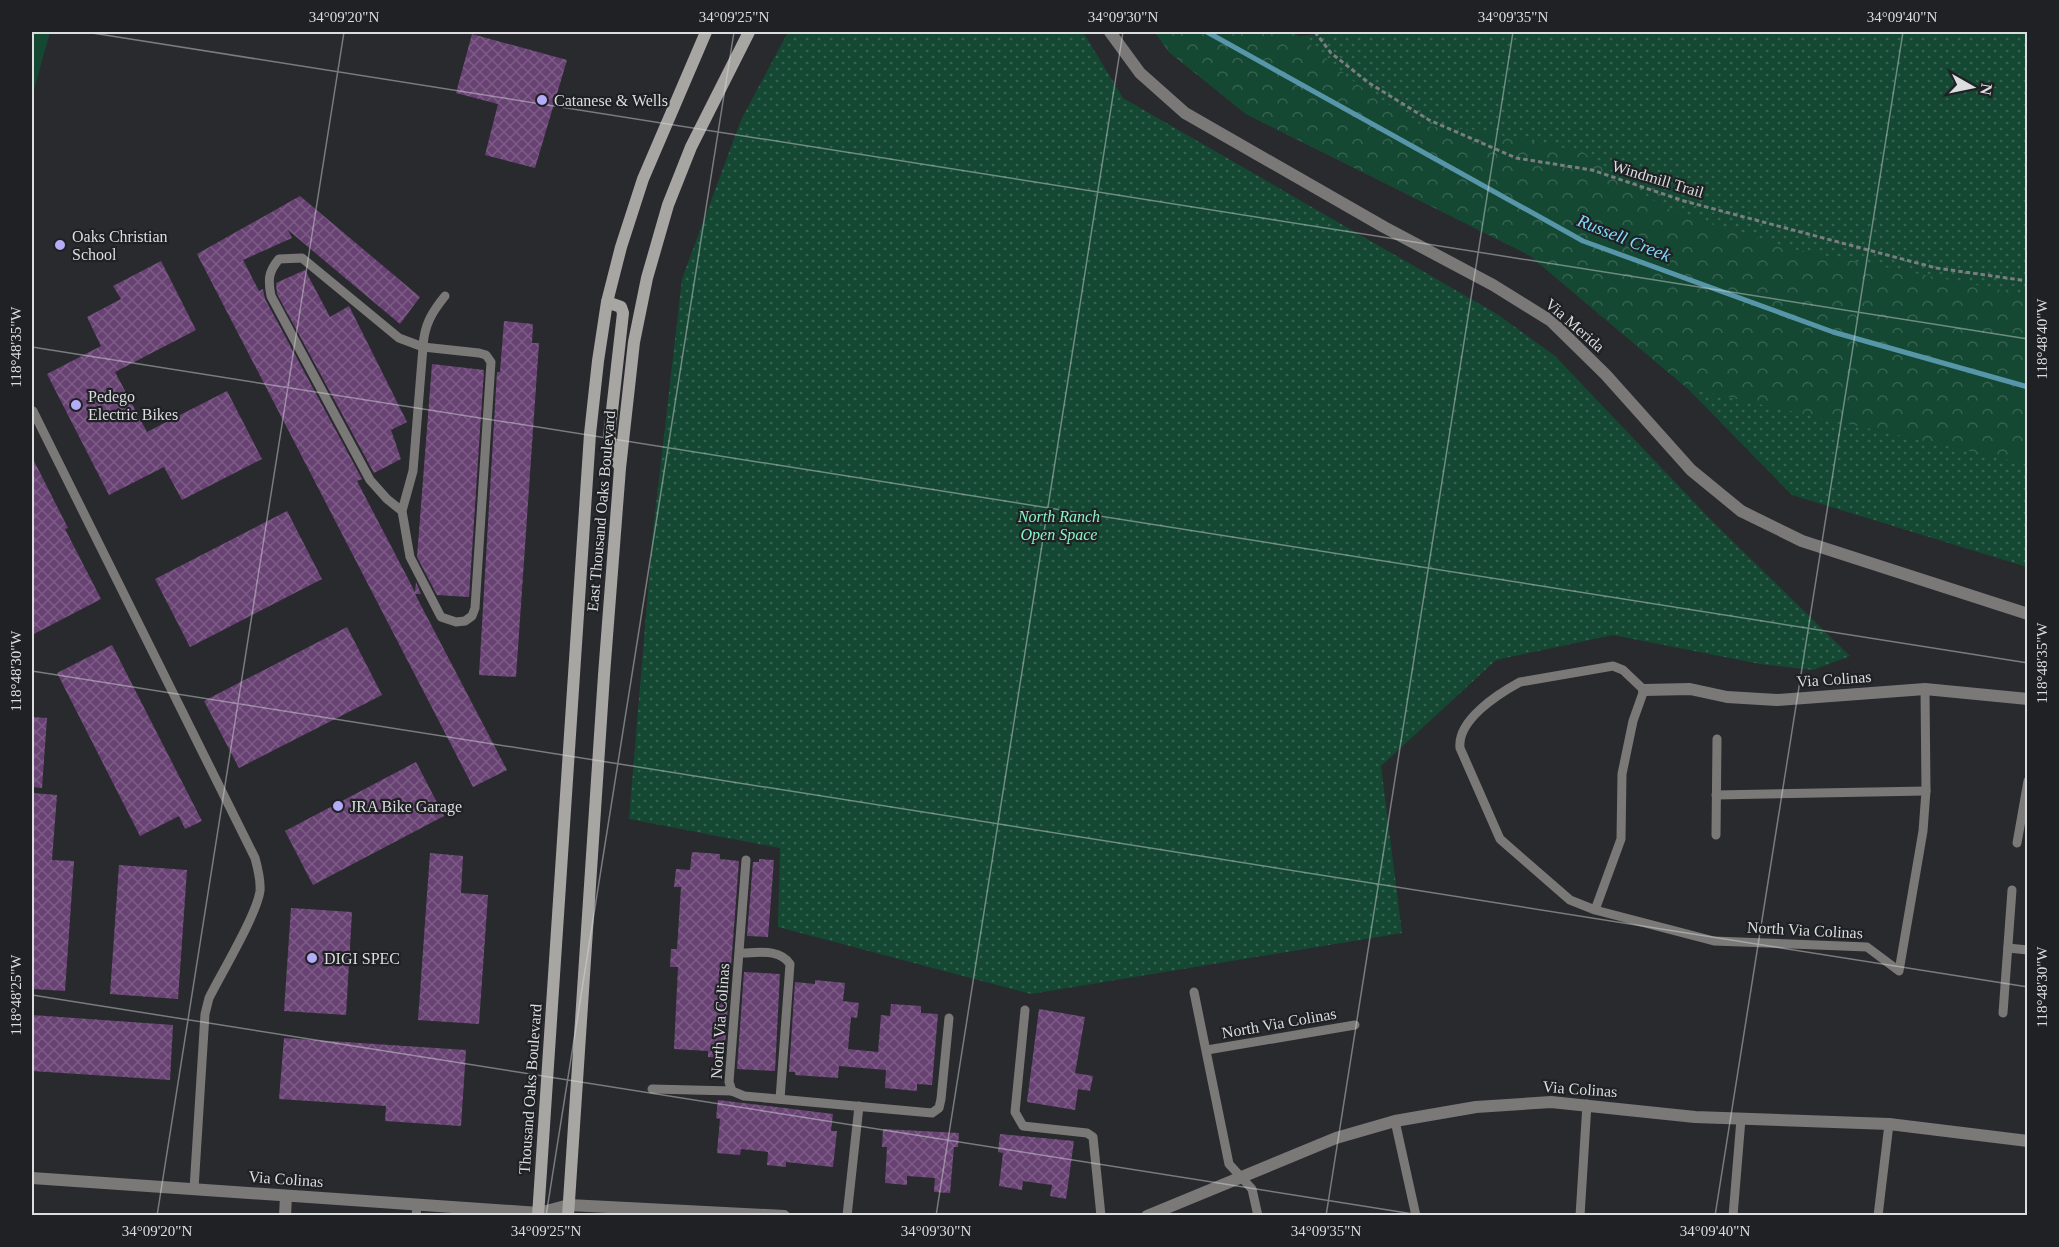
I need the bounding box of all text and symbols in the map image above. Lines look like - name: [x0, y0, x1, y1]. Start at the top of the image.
- text: 34°09'20"N: [309, 9, 379, 25]
- text: 34°09'25"N: [699, 9, 769, 25]
- text: 34°09'30"N: [1088, 9, 1158, 25]
- text: 34°09'35"N: [1478, 9, 1548, 25]
- text: 34°09'40"N: [1867, 9, 1937, 25]
- north arrow: [1942, 57, 2002, 117]
- text: N: [1977, 82, 1996, 97]
- place label: Catanese & Wells: [554, 92, 668, 109]
- marker: Catanese & Wells: [535, 93, 549, 107]
- street label: Windmill Trail: [1610, 157, 1706, 201]
- water label: Russell Creek: [1574, 210, 1674, 266]
- place label: Oaks Christian School: [72, 228, 168, 263]
- marker: Oaks Christian School: [53, 238, 67, 252]
- street label: Via Merida: [1542, 295, 1608, 355]
- text: 118°48'40"W: [2034, 298, 2050, 379]
- text: 118°48'35"W: [8, 306, 24, 387]
- place label: Pedego Electric Bikes: [88, 388, 178, 423]
- marker: Pedego Electric Bikes: [69, 398, 83, 412]
- street label: East Thousand Oaks Boulevard: [584, 410, 618, 612]
- park label: North Ranch Open Space: [1017, 508, 1100, 544]
- text: 118°48'35"W: [2034, 622, 2050, 703]
- text: 118°48'30"W: [8, 630, 24, 711]
- street label: Via Colinas: [1796, 668, 1872, 690]
- place label: JRA Bike Garage: [350, 798, 462, 816]
- marker: JRA Bike Garage: [331, 799, 345, 813]
- street label: North Via Colinas: [1747, 918, 1863, 942]
- text: 118°48'30"W: [2034, 946, 2050, 1027]
- place label: DIGI SPEC: [324, 950, 400, 967]
- marker: DIGI SPEC: [305, 951, 319, 965]
- text: 118°48'25"W: [8, 954, 24, 1035]
- street label: North Via Colinas: [707, 963, 733, 1079]
- street label: Thousand Oaks Boulevard: [516, 1003, 544, 1175]
- street label: North Via Colinas: [1220, 1005, 1338, 1041]
- street label: Via Colinas: [1542, 1078, 1618, 1100]
- street label: Via Colinas: [248, 1168, 324, 1190]
- text: 34°09'20"N: [122, 1223, 192, 1239]
- text: 34°09'25"N: [511, 1223, 581, 1239]
- text: 34°09'30"N: [901, 1223, 971, 1239]
- text: 34°09'35"N: [1291, 1223, 1361, 1239]
- text: 34°09'40"N: [1680, 1223, 1750, 1239]

